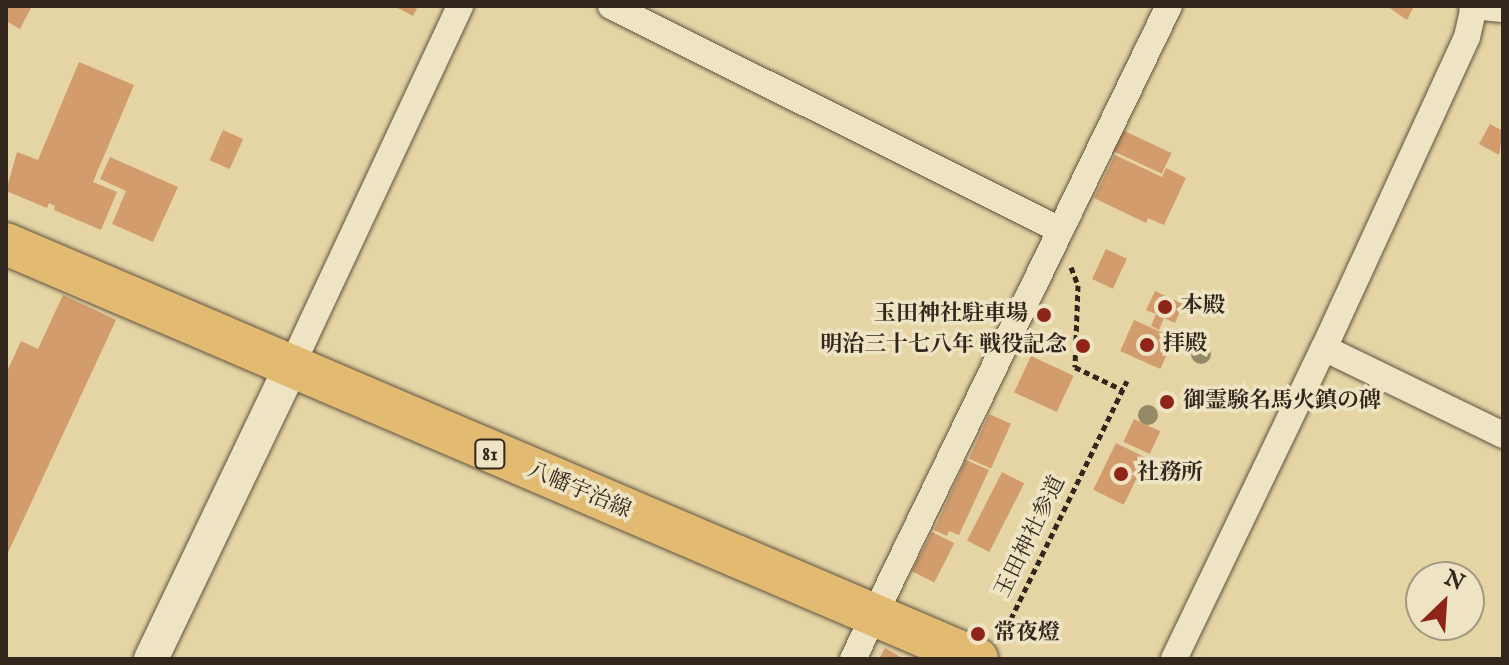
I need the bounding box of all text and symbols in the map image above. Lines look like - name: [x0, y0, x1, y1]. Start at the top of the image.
- place label: 本殿: [1181, 294, 1225, 320]
- marker: 本殿: [1156, 298, 1174, 316]
- place label: 玉田神社駐車場: [874, 302, 1028, 328]
- marker: 玉田神社駐車場: [1035, 306, 1053, 324]
- place label: 拝殿: [1163, 332, 1207, 358]
- place label: 明治三十七八年 戦役記念: [820, 333, 1067, 359]
- marker: 拝殿: [1138, 336, 1156, 354]
- marker: 明治三十七八年 戦役記念: [1074, 337, 1092, 355]
- place label: 御霊験名馬火鎮の碑: [1183, 389, 1381, 415]
- marker: 御霊験名馬火鎮の碑: [1158, 393, 1176, 411]
- road number: 81: [474, 438, 506, 470]
- street label: 八幡宇治線: [523, 457, 635, 525]
- place label: 社務所: [1137, 461, 1203, 487]
- marker: 社務所: [1112, 465, 1130, 483]
- street label: 玉田神社参道: [990, 472, 1072, 602]
- north arrow: [1405, 561, 1485, 641]
- text: N: [1440, 564, 1469, 598]
- place label: 常夜燈: [994, 621, 1060, 647]
- marker: 常夜燈: [969, 625, 987, 643]

